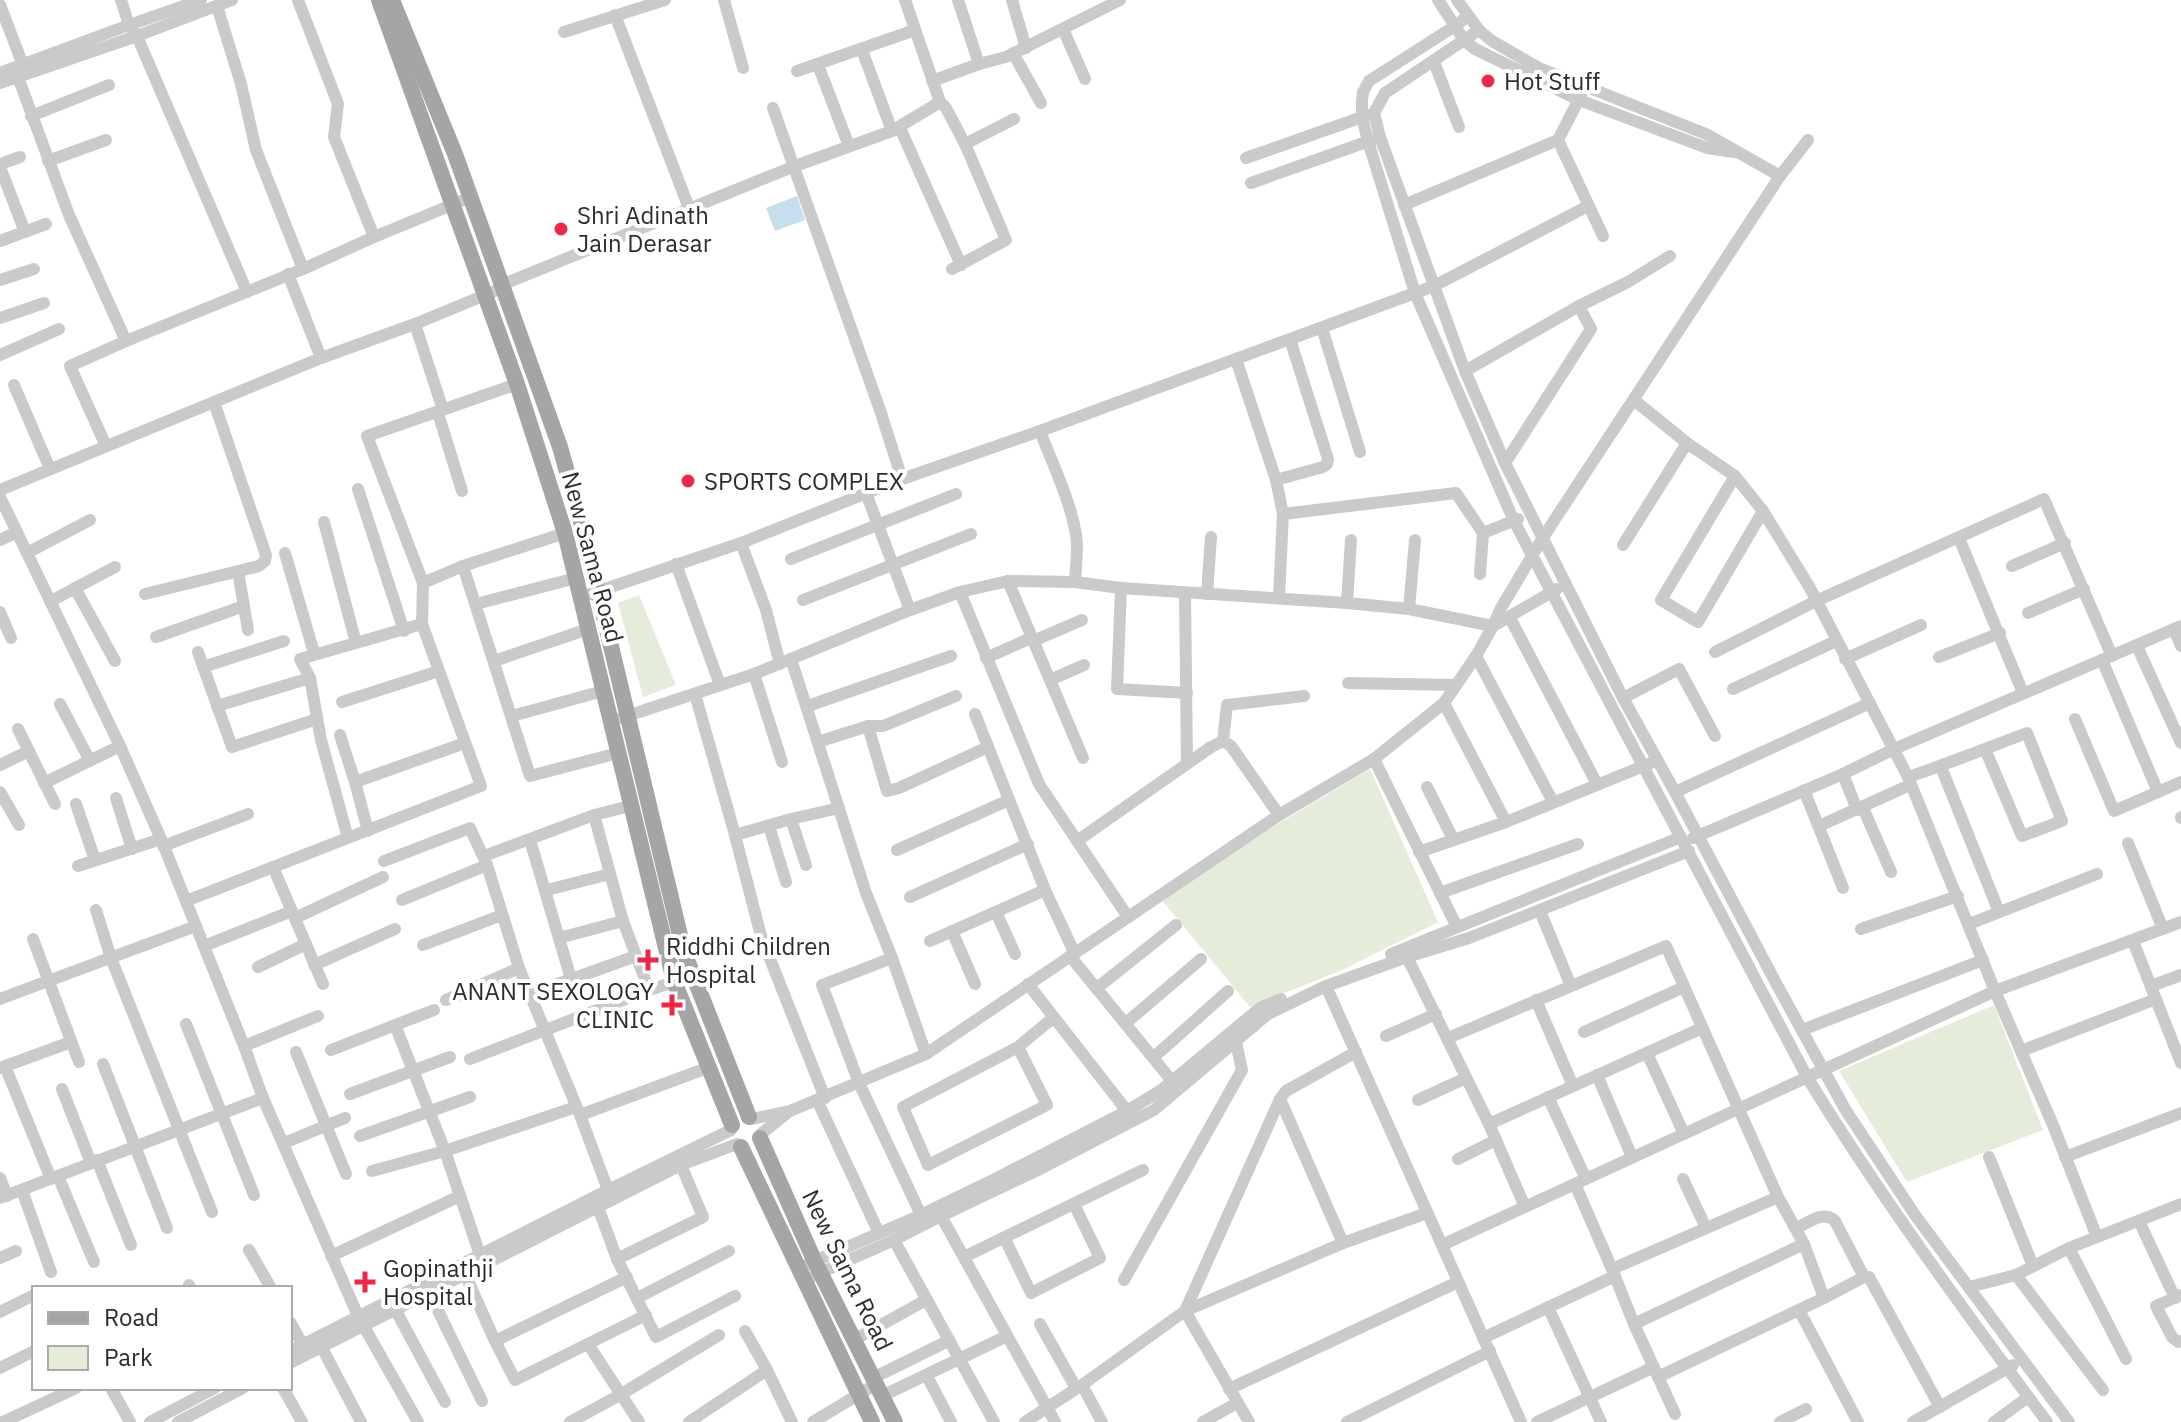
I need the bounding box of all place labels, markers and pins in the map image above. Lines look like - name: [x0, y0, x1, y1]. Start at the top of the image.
- place label: Hot Stuff: [1504, 65, 1600, 97]
- marker: Hot Stuff: [1479, 72, 1497, 90]
- place label: Shri Adinath Jain Derasar: [577, 199, 712, 259]
- marker: Shri Adinath Jain Derasar: [552, 220, 570, 238]
- place label: SPORTS COMPLEX: [704, 465, 904, 497]
- marker: SPORTS COMPLEX: [679, 472, 697, 490]
- place label: Riddhi Children Hospital: [666, 930, 831, 990]
- marker: Riddhi Children Hospital: [637, 949, 659, 971]
- place label: ANANT SEXOLOGY CLINIC: [452, 975, 654, 1035]
- marker: ANANT SEXOLOGY CLINIC: [661, 994, 683, 1016]
- place label: Gopinathji Hospital: [383, 1252, 494, 1312]
- marker: Gopinathji Hospital: [354, 1271, 376, 1293]

